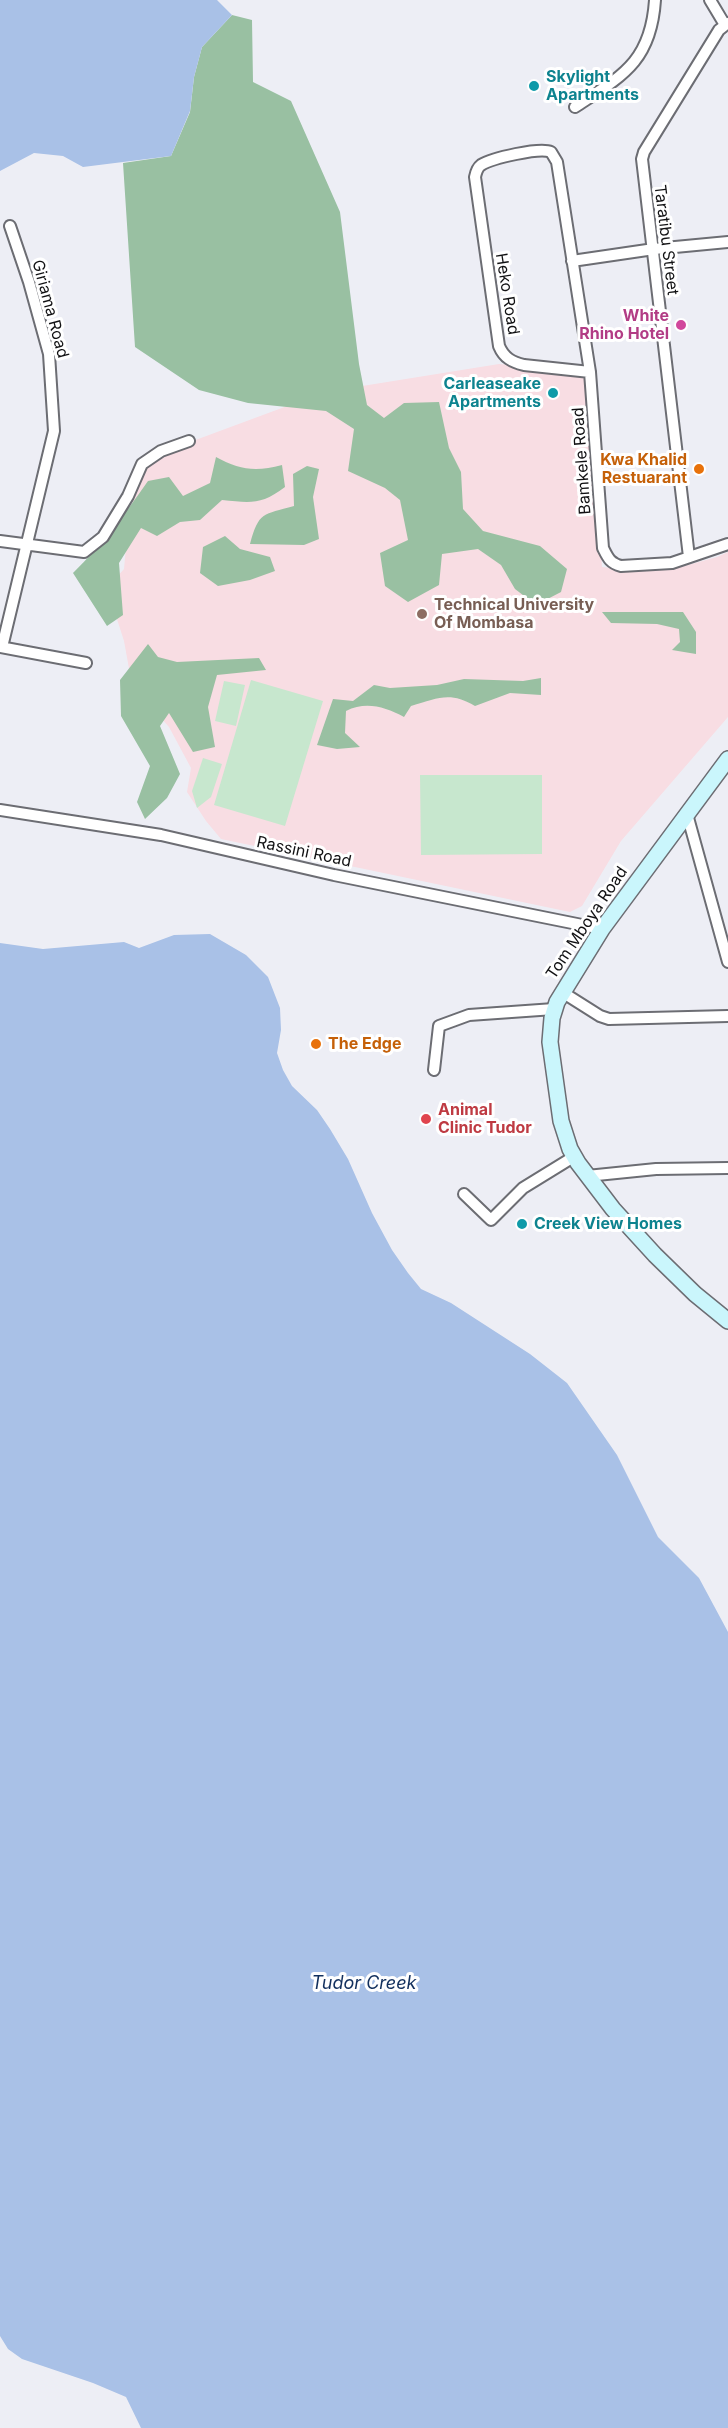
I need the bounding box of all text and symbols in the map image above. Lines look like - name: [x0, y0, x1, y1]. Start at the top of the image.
- place label: Skylight Apartments: [546, 67, 639, 105]
- marker: Skylight Apartments: [527, 79, 541, 93]
- street label: Taratibu Street: [650, 184, 682, 296]
- street label: Heko Road: [491, 252, 523, 336]
- street label: Giriama Road: [28, 258, 72, 360]
- place label: White Rhino Hotel: [579, 306, 669, 344]
- marker: White Rhino Hotel: [674, 318, 688, 332]
- place label: Carleaseake Apartments: [443, 374, 541, 412]
- marker: Carleaseake Apartments: [546, 386, 560, 400]
- street label: Bamkele Road: [569, 407, 595, 515]
- place label: Kwa Khalid Restuarant: [600, 450, 687, 488]
- marker: Kwa Khalid Restuarant: [692, 462, 706, 476]
- place label: Technical University Of Mombasa: [434, 595, 594, 633]
- marker: Technical University Of Mombasa: [415, 607, 429, 621]
- street label: Rassini Road: [255, 833, 353, 871]
- street label: Tom Mboya Road: [542, 863, 632, 983]
- place label: The Edge: [328, 1034, 401, 1054]
- marker: The Edge: [309, 1037, 323, 1051]
- place label: Animal Clinic Tudor: [438, 1100, 532, 1138]
- marker: Animal Clinic Tudor: [419, 1112, 433, 1126]
- place label: Creek View Homes: [534, 1214, 682, 1234]
- marker: Creek View Homes: [515, 1217, 529, 1231]
- water label: Tudor Creek: [312, 1973, 416, 1995]

